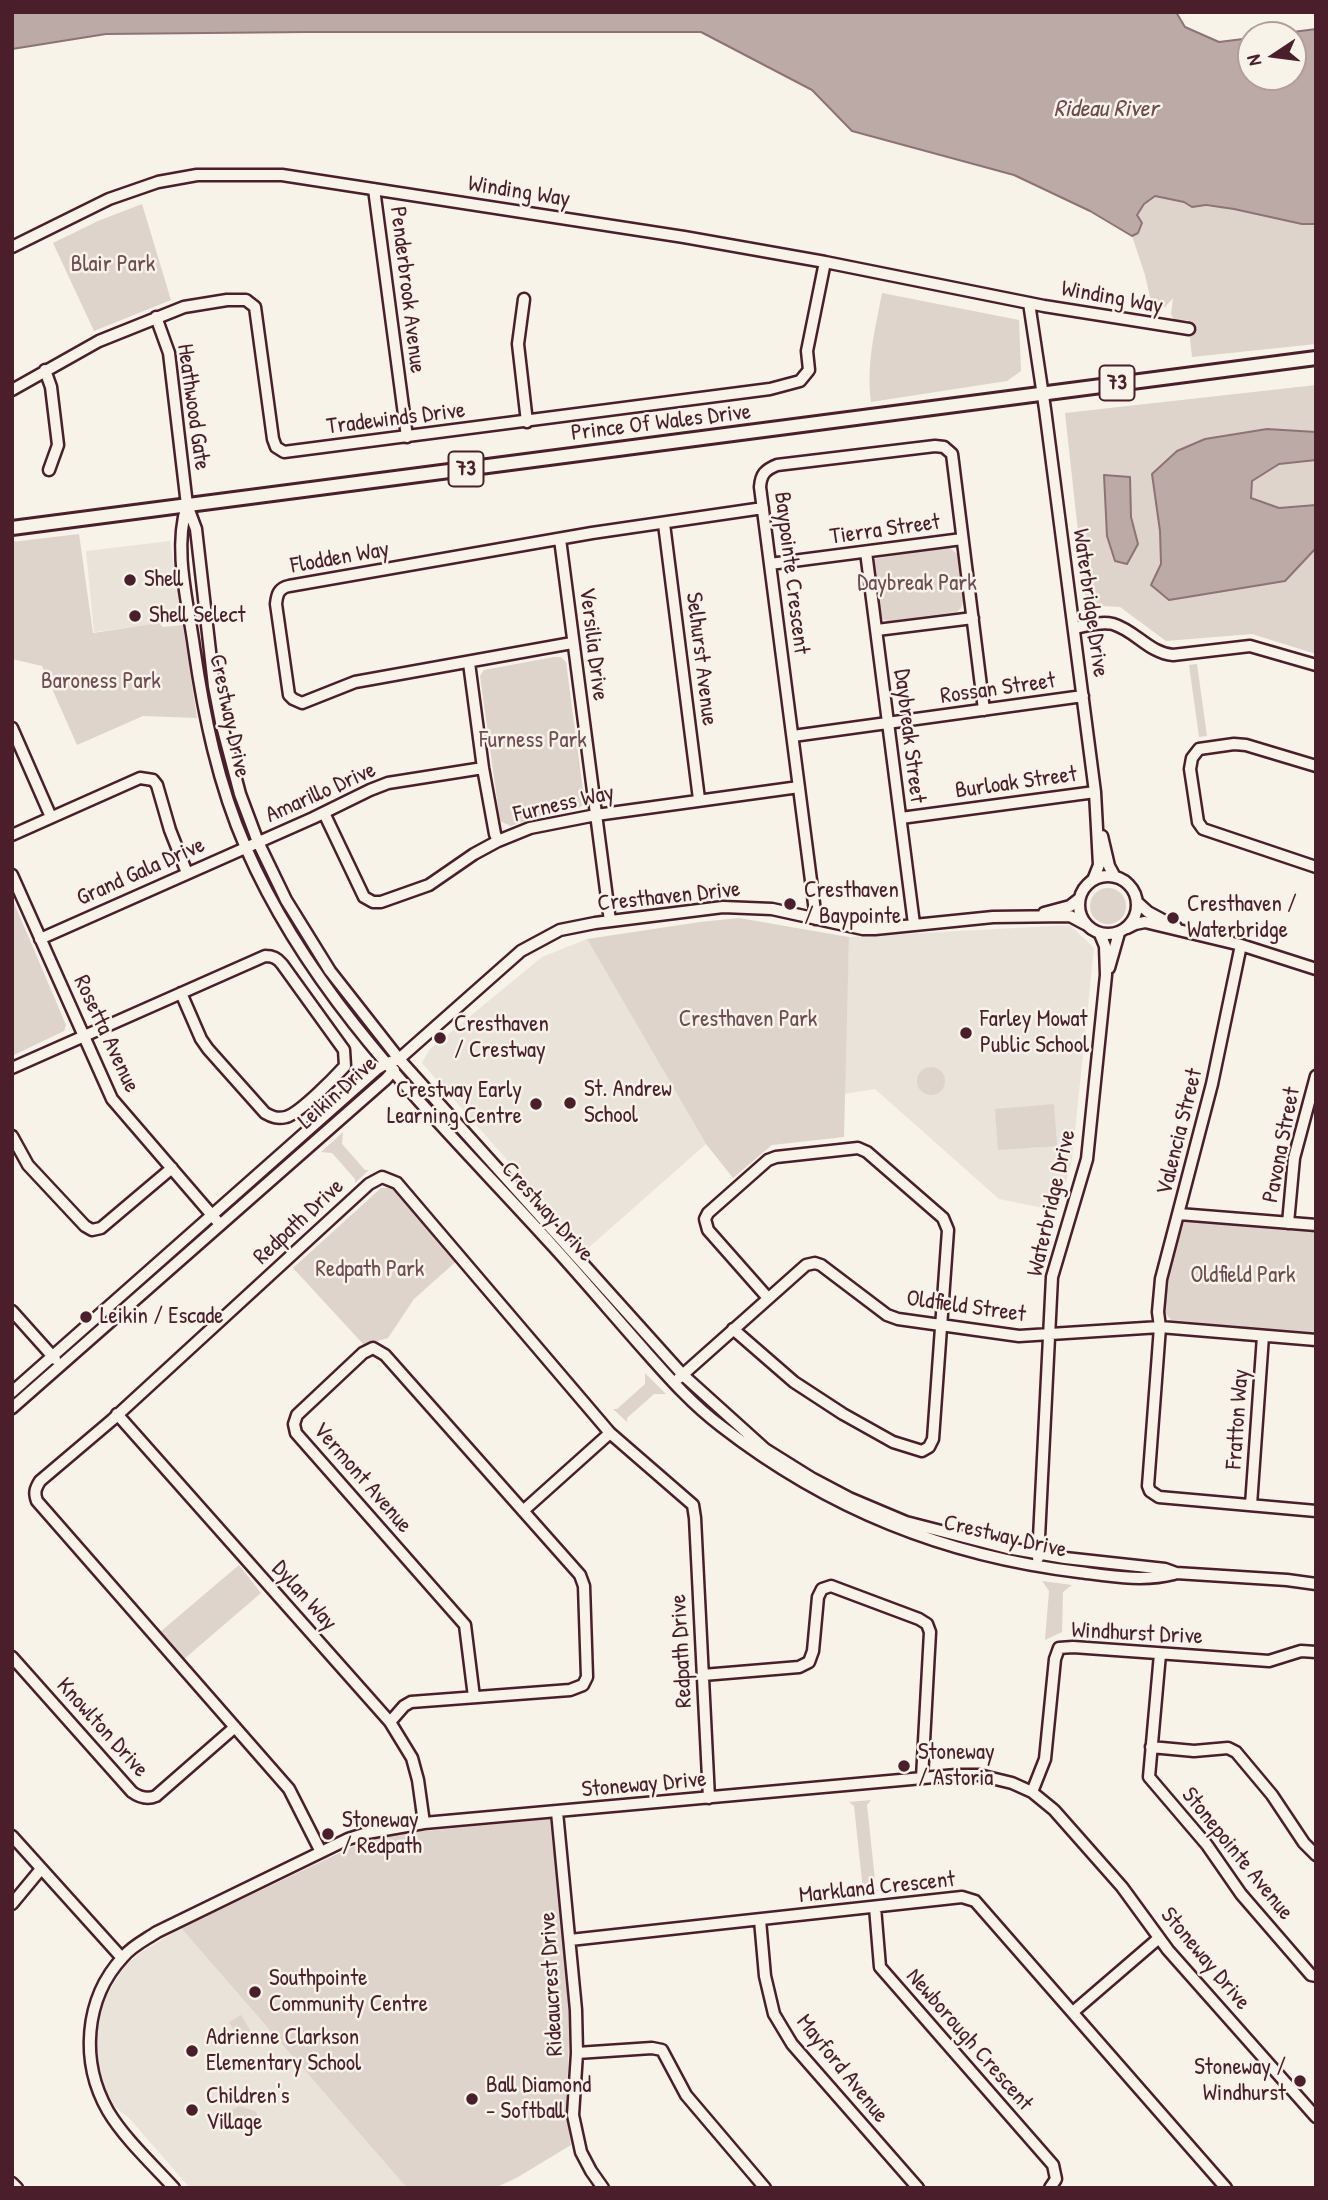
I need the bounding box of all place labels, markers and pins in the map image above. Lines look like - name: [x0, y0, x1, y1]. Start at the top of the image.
- place label: Shell: [144, 566, 183, 594]
- marker: Shell: [122, 572, 138, 588]
- place label: Shell Select: [149, 602, 245, 630]
- marker: Shell Select: [127, 608, 143, 624]
- place label: Cresthaven / Baypointe: [804, 877, 901, 931]
- place label: Cresthaven / Waterbridge: [1187, 891, 1297, 945]
- marker: Cresthaven / Baypointe: [782, 896, 798, 912]
- marker: Cresthaven / Waterbridge: [1165, 910, 1181, 926]
- place label: Farley Mowat Public School: [980, 1006, 1089, 1060]
- place label: Cresthaven / Crestway: [454, 1011, 549, 1065]
- marker: Farley Mowat Public School: [958, 1025, 974, 1041]
- marker: Cresthaven / Crestway: [432, 1030, 448, 1046]
- place label: St. Andrew School: [584, 1076, 672, 1130]
- place label: Crestway Early Learning Centre: [387, 1077, 522, 1131]
- marker: St. Andrew School: [562, 1095, 578, 1111]
- marker: Crestway Early Learning Centre: [528, 1096, 544, 1112]
- place label: Leikin / Escade: [100, 1303, 223, 1331]
- marker: Leikin / Escade: [78, 1309, 94, 1325]
- place label: Stoneway / Astoria: [918, 1739, 995, 1793]
- marker: Stoneway / Astoria: [896, 1758, 912, 1774]
- place label: Stoneway / Redpath: [342, 1807, 422, 1861]
- marker: Stoneway / Redpath: [320, 1826, 336, 1842]
- place label: Southpointe Community Centre: [269, 1965, 428, 2019]
- marker: Southpointe Community Centre: [247, 1984, 263, 2000]
- place label: Adrienne Clarkson Elementary School: [206, 2024, 361, 2078]
- marker: Adrienne Clarkson Elementary School: [184, 2043, 200, 2059]
- place label: Stoneway / Windhurst: [1194, 2054, 1286, 2108]
- place label: Ball Diamond - Softball: [486, 2072, 591, 2126]
- marker: Stoneway / Windhurst: [1292, 2073, 1308, 2089]
- place label: Children's Village: [206, 2083, 290, 2137]
- marker: Ball Diamond - Softball: [464, 2091, 480, 2107]
- marker: Children's Village: [184, 2102, 200, 2118]

